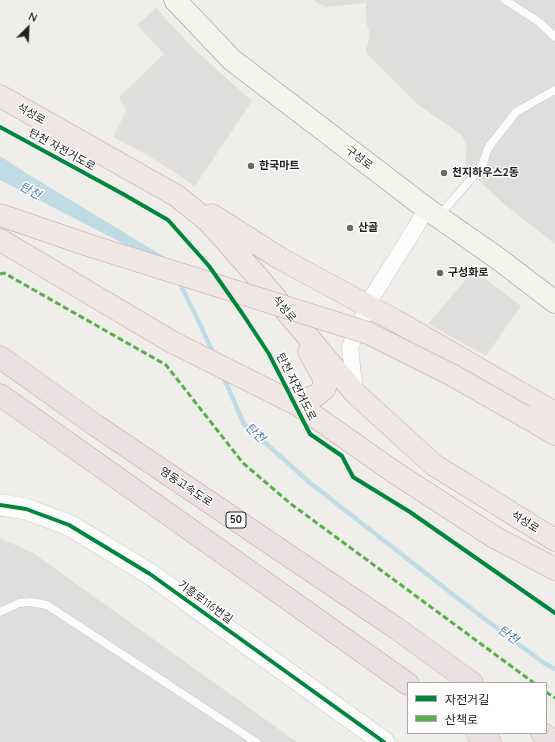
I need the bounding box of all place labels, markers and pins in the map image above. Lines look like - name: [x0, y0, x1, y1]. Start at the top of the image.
- place label: 한국마트: [259, 159, 299, 173]
- marker: 한국마트: [246, 161, 256, 171]
- place label: 천지하우스2동: [452, 166, 519, 180]
- marker: 천지하우스2동: [439, 168, 449, 178]
- place label: 산골: [358, 221, 378, 235]
- marker: 산골: [345, 223, 355, 233]
- place label: 구성화로: [448, 266, 488, 280]
- marker: 구성화로: [435, 268, 445, 278]

